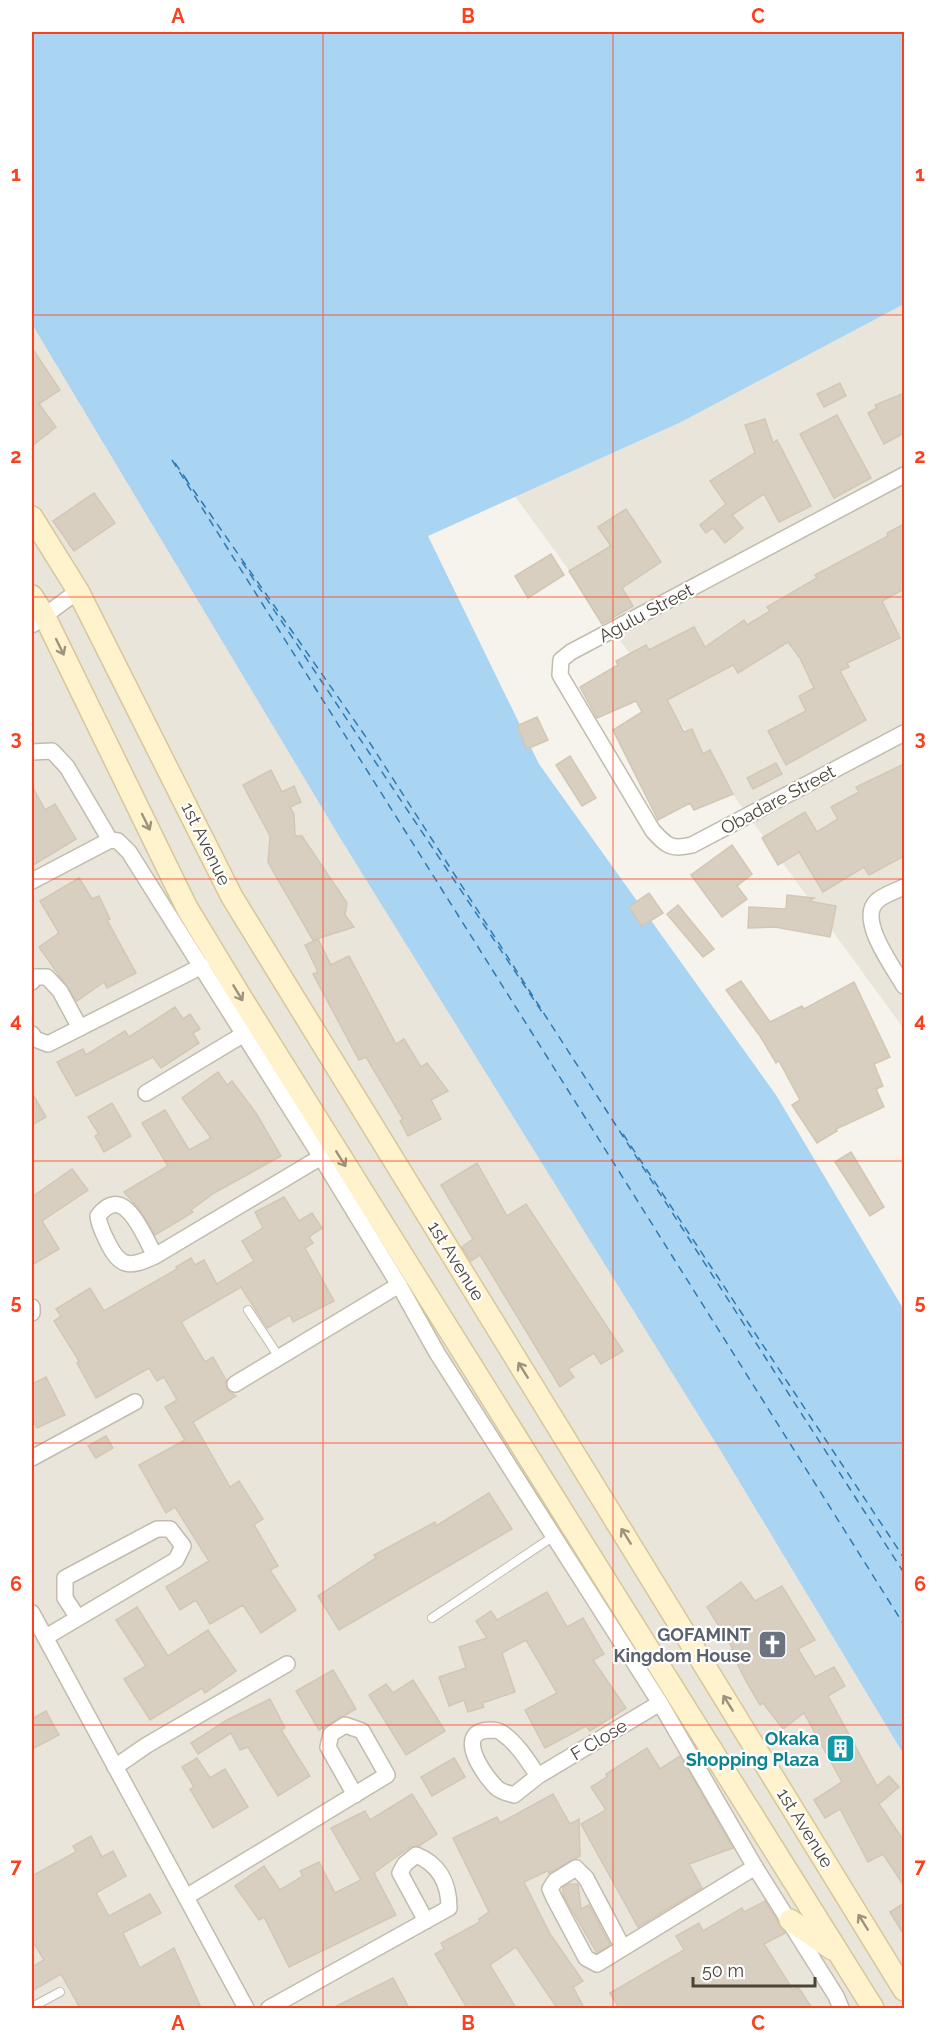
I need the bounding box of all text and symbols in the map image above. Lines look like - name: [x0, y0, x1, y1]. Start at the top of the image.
- text: A: [171, 4, 185, 28]
- text: B: [461, 4, 475, 28]
- text: C: [751, 4, 765, 28]
- text: 1: [11, 162, 21, 186]
- text: 1: [915, 162, 925, 186]
- text: 2: [10, 444, 22, 468]
- text: 2: [914, 444, 926, 468]
- street label: Agulu Street: [595, 579, 697, 646]
- one-way arrow: [54, 637, 66, 655]
- text: 3: [10, 726, 22, 750]
- text: 3: [914, 726, 926, 750]
- street label: Obadare Street: [717, 761, 839, 839]
- street label: 1st Avenue: [177, 799, 236, 889]
- one-way arrow: [140, 812, 152, 830]
- one-way arrow: [232, 984, 244, 1001]
- text: 4: [10, 1008, 22, 1032]
- text: 4: [914, 1008, 926, 1032]
- one-way arrow: [336, 1150, 348, 1167]
- street label: 1st Avenue: [424, 1217, 489, 1305]
- text: 5: [10, 1290, 22, 1314]
- text: 5: [914, 1290, 926, 1314]
- one-way arrow: [517, 1362, 529, 1379]
- one-way arrow: [619, 1528, 631, 1545]
- text: 6: [10, 1572, 22, 1596]
- text: 6: [914, 1572, 926, 1596]
- place label: GOFAMINT Kingdom House: [614, 1624, 751, 1666]
- church icon: GOFAMINT Kingdom House: [756, 1629, 788, 1661]
- one-way arrow: [721, 1694, 734, 1711]
- street label: F Close: [567, 1714, 631, 1765]
- place label: Okaka Shopping Plaza: [686, 1728, 819, 1770]
- building icon: Okaka Shopping Plaza: [824, 1733, 856, 1765]
- street label: 1st Avenue: [773, 1784, 838, 1872]
- text: 7: [10, 1854, 22, 1878]
- text: 7: [914, 1854, 926, 1878]
- one-way arrow: [856, 1914, 868, 1931]
- scale bar: [693, 1950, 814, 1988]
- text: 50 m: [702, 1960, 744, 1981]
- text: A: [171, 2011, 185, 2035]
- text: B: [461, 2011, 475, 2035]
- text: C: [751, 2011, 765, 2035]

